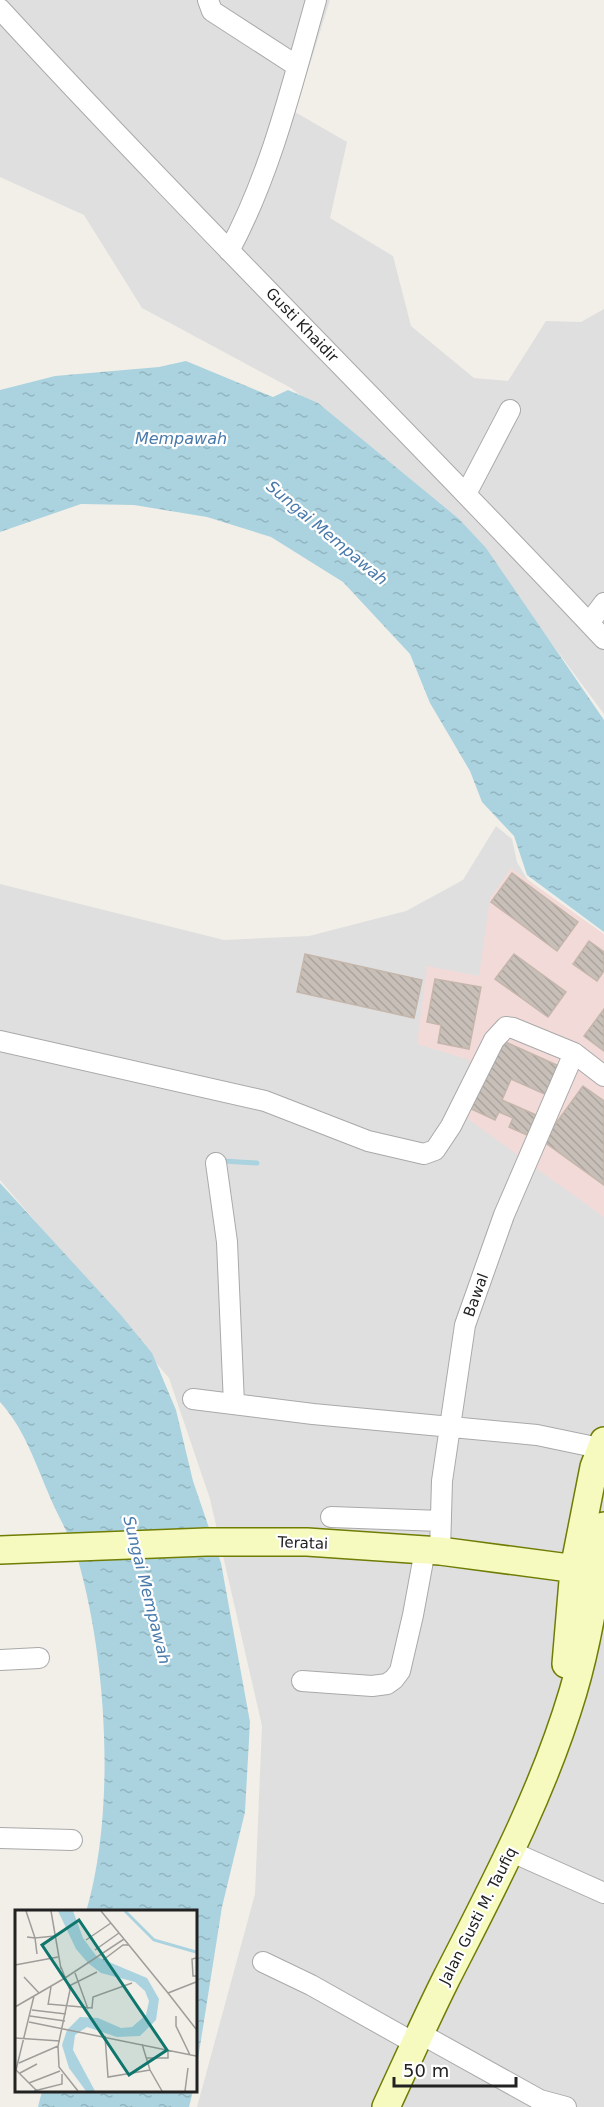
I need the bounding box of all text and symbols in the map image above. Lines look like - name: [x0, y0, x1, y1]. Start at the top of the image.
- street label: Gusti Khaidir: [262, 284, 343, 366]
- water label: Mempawah: [135, 429, 227, 448]
- water label: Sungai Mempawah: [263, 477, 391, 589]
- street label: Bawal: [460, 1271, 492, 1319]
- water label: Sungai Mempawah: [119, 1514, 175, 1666]
- street label: Teratai: [276, 1533, 329, 1553]
- street label: Jalan Gusti M. Taufiq: [435, 1844, 520, 1989]
- inset map: [15, 1910, 196, 2092]
- scale bar: [394, 2050, 516, 2088]
- text: 50 m: [403, 2060, 449, 2081]

